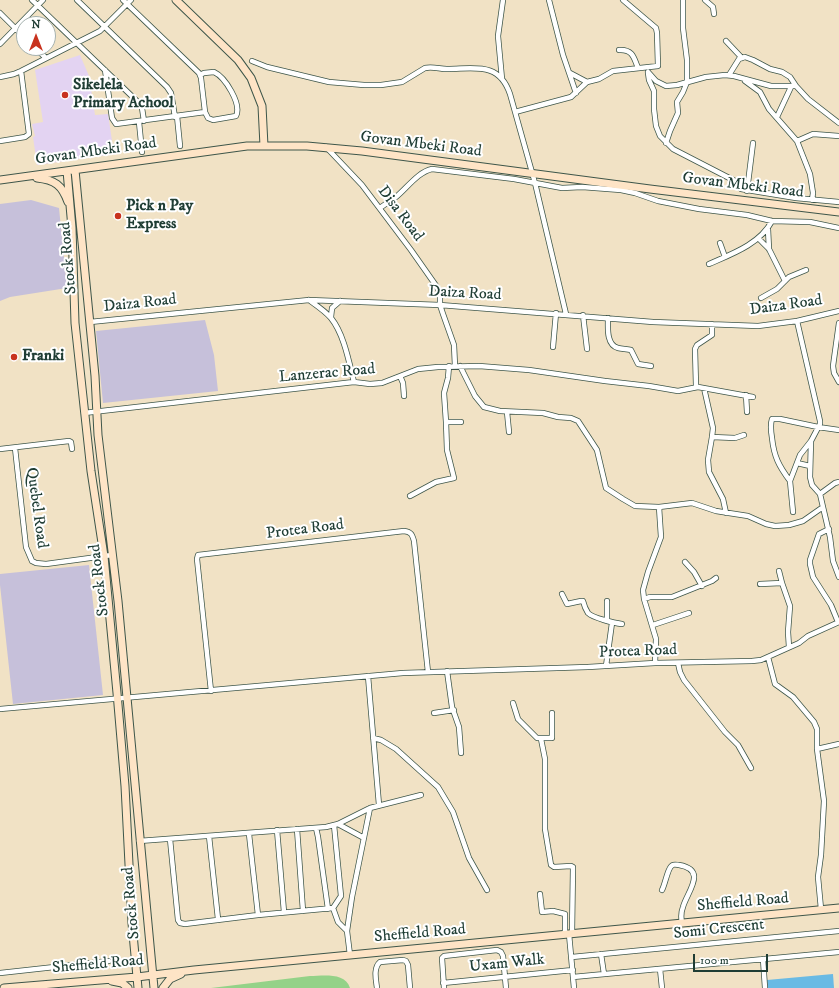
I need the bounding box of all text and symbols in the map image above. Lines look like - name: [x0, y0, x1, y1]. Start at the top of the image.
- north arrow: [16, 16, 56, 56]
- text: N: [31, 18, 41, 32]
- place label: Sikelela Primary Achool: [73, 76, 174, 114]
- marker: Sikelela Primary Achool: [60, 90, 70, 100]
- street label: Govan Mbeki Road: [359, 128, 483, 162]
- street label: Govan Mbeki Road: [34, 134, 158, 170]
- street label: Govan Mbeki Road: [681, 169, 805, 203]
- street label: Disa Road: [373, 182, 427, 246]
- place label: Pick n Pay Express: [126, 197, 193, 235]
- marker: Pick n Pay Express: [113, 211, 123, 221]
- street label: Stock Road: [56, 221, 82, 295]
- street label: Daiza Road: [428, 282, 502, 306]
- street label: Daiza Road: [103, 291, 177, 317]
- street label: Daiza Road: [748, 291, 824, 321]
- place label: Franki: [22, 347, 64, 367]
- marker: Franki: [9, 352, 19, 362]
- street label: Lanzerac Road: [278, 360, 376, 388]
- street label: Quebel Road: [21, 466, 51, 550]
- street label: Protea Road: [265, 516, 345, 544]
- street label: Stock Road: [86, 543, 114, 617]
- street label: Protea Road: [599, 641, 677, 663]
- street label: Stock Road: [119, 866, 145, 940]
- street label: Sheffield Road: [696, 889, 790, 917]
- street label: Somi Crescent: [673, 916, 765, 944]
- street label: Sheffield Road: [373, 920, 467, 948]
- scale bar: [695, 946, 770, 972]
- street label: Sheffield Road: [51, 951, 145, 979]
- street label: Uxam Walk: [469, 951, 545, 977]
- text: 100 m: [700, 953, 729, 968]

